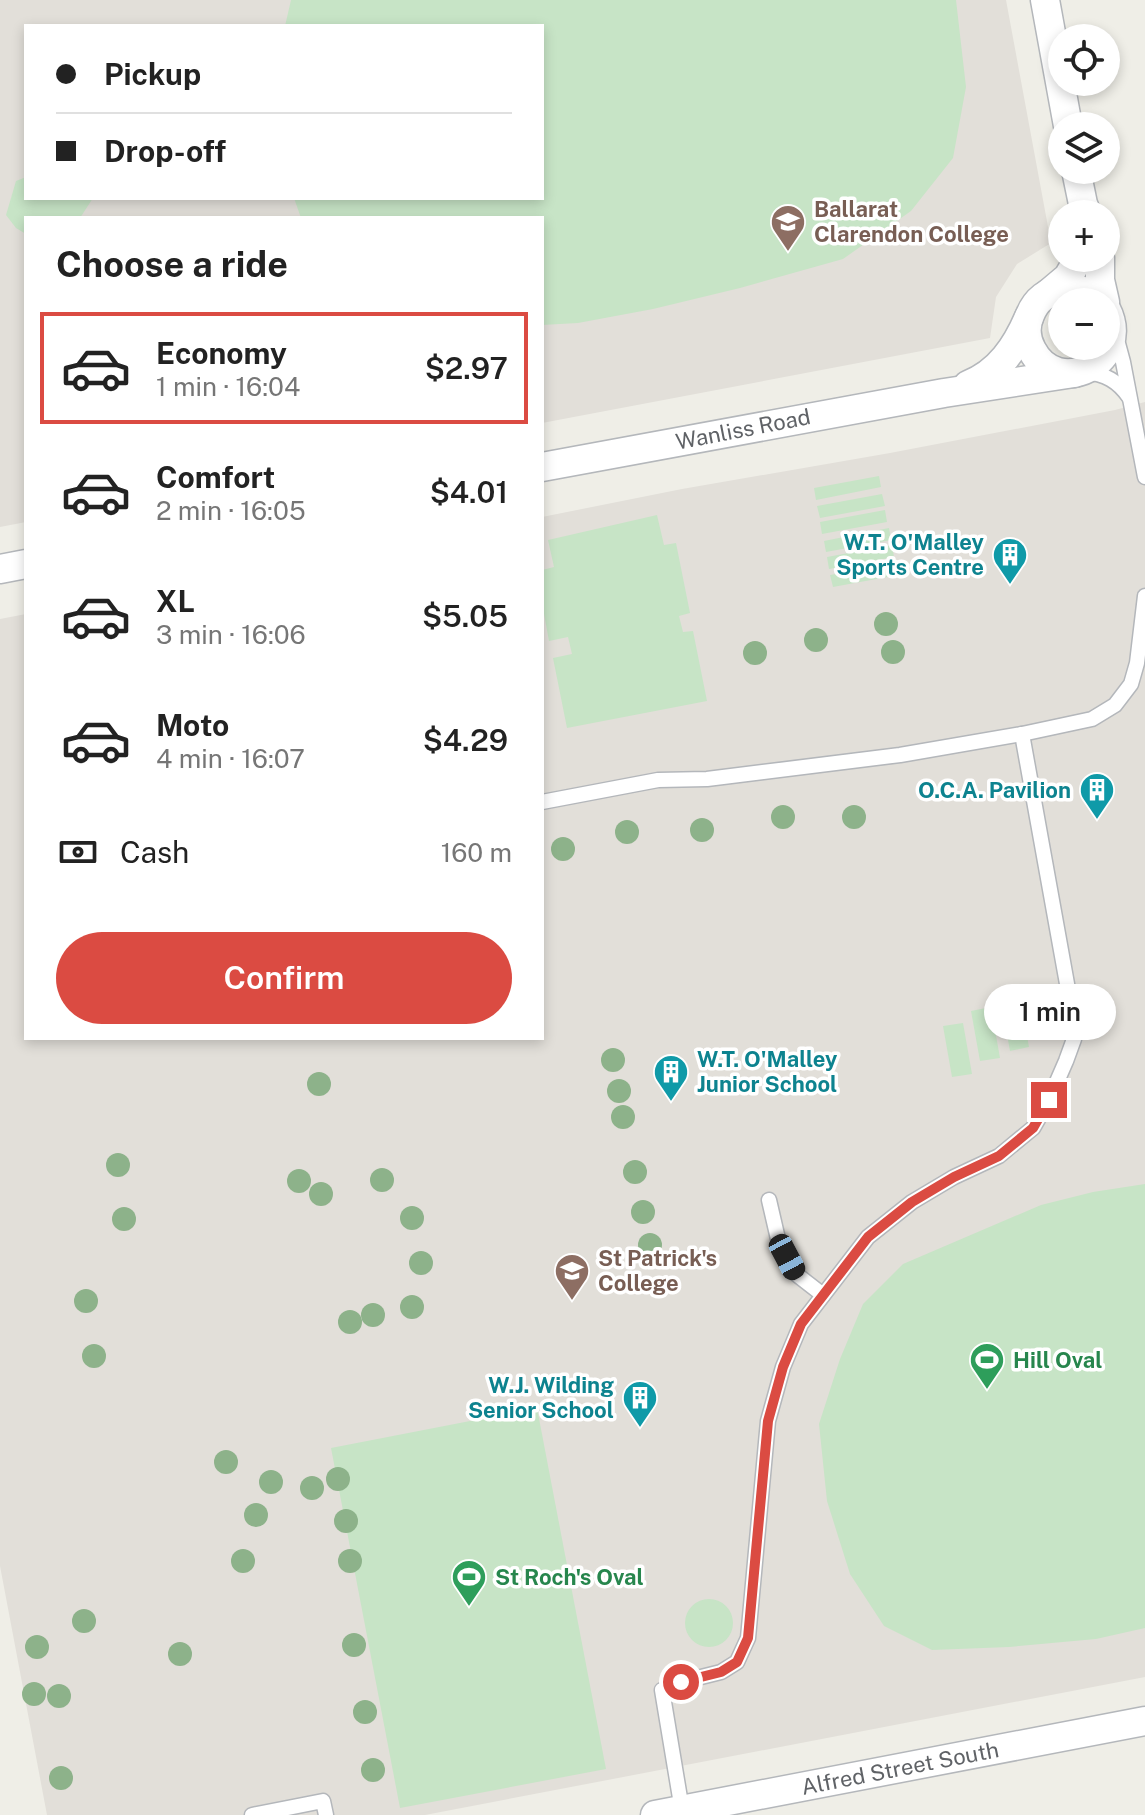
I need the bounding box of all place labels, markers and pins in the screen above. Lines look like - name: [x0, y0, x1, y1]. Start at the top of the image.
- place label: Ballarat Clarendon College: [814, 196, 1009, 247]
- school or university icon: Ballarat Clarendon College: [769, 203, 807, 253]
- place label: W.T. O'Malley Sports Centre: [836, 529, 985, 580]
- building icon: W.T. O'Malley Sports Centre: [991, 536, 1029, 586]
- building icon: O.C.A. Pavilion: [1078, 771, 1116, 821]
- place label: O.C.A. Pavilion: [918, 777, 1071, 803]
- place label: W.T. O'Malley Junior School: [697, 1046, 838, 1097]
- building icon: W.T. O'Malley Junior School: [652, 1053, 690, 1103]
- place label: St Patrick's College: [598, 1245, 717, 1296]
- school or university icon: St Patrick's College: [553, 1252, 591, 1302]
- sports icon: Hill Oval: [968, 1341, 1006, 1391]
- place label: Hill Oval: [1013, 1347, 1102, 1373]
- place label: W.J. Wilding Senior School: [468, 1372, 614, 1423]
- building icon: W.J. Wilding Senior School: [621, 1379, 659, 1429]
- sports icon: St Roch's Oval: [450, 1558, 488, 1608]
- place label: St Roch's Oval: [495, 1564, 644, 1590]

